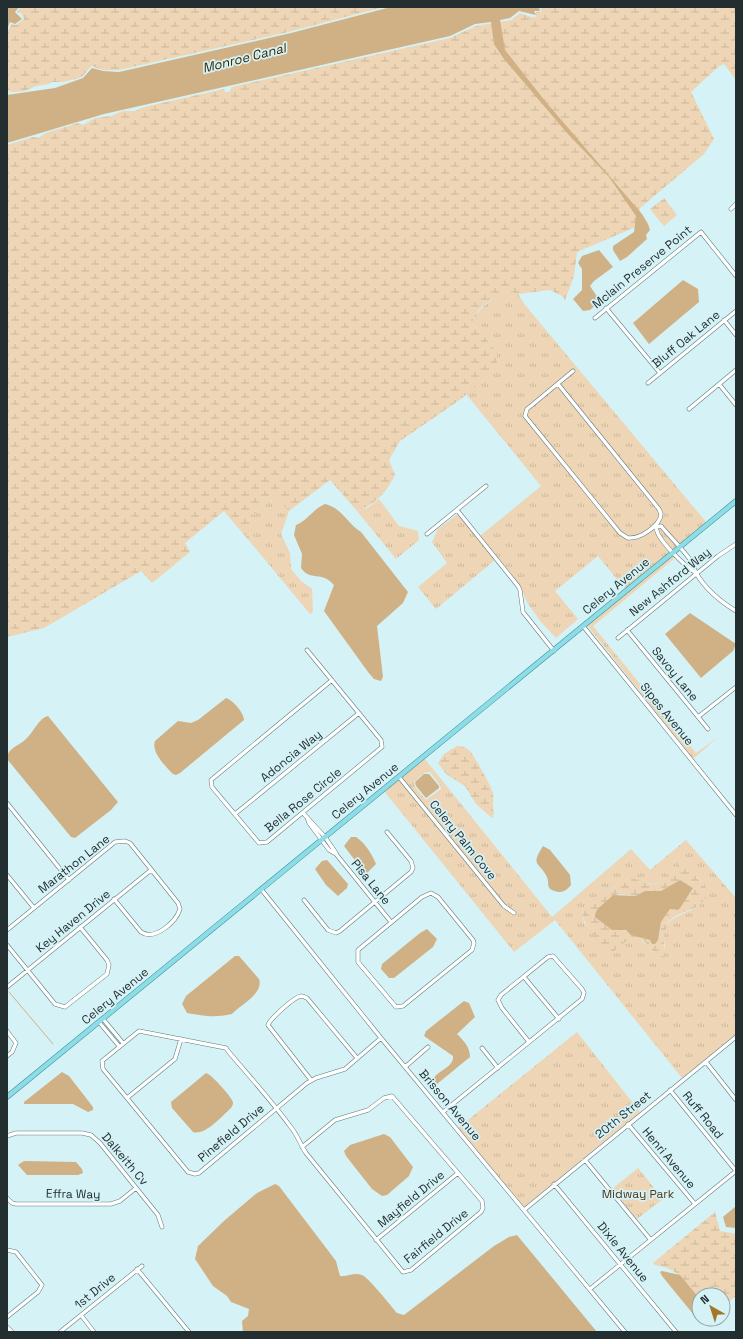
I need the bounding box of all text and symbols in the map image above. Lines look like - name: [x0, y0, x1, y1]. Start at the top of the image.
- water label: Monroe Canal: [200, 39, 289, 77]
- street label: Mclain Preserve Point: [589, 222, 695, 312]
- street label: Bluff Oak Lane: [649, 307, 723, 371]
- street label: New Ashford Way: [626, 544, 714, 620]
- street label: Celery Avenue: [579, 554, 653, 618]
- street label: Savoy Lane: [648, 643, 702, 705]
- street label: Sipes Avenue: [637, 679, 697, 749]
- street label: Adoncia Way: [257, 726, 325, 786]
- street label: Celery Avenue: [328, 759, 402, 823]
- street label: Bella Rose Circle: [261, 764, 345, 836]
- street label: Celery Palm Cove: [426, 797, 500, 883]
- street label: Marathon Lane: [35, 831, 113, 897]
- street label: Pisa Lane: [348, 856, 394, 908]
- street label: Key Haven Drive: [32, 886, 114, 956]
- street label: Celery Avenue: [78, 964, 152, 1028]
- street label: Brisson Avenue: [416, 1066, 484, 1144]
- street label: 20th Street: [592, 1088, 654, 1142]
- street label: Ruff Road: [679, 1088, 727, 1142]
- street label: Pinefield Drive: [194, 1101, 268, 1165]
- street label: Henri Avenue: [639, 1124, 699, 1192]
- street label: Dalkeith Cv: [98, 1129, 152, 1189]
- street label: Mayfield Drive: [374, 1167, 448, 1231]
- street label: Effra Way: [46, 1186, 100, 1202]
- park label: Midway Park: [602, 1186, 675, 1202]
- street label: Fairfield Drive: [401, 1205, 471, 1267]
- street label: Dixie Avenue: [594, 1218, 652, 1286]
- street label: 1st Drive: [71, 1270, 119, 1312]
- north arrow: [691, 1287, 731, 1327]
- text: N: [697, 1291, 712, 1307]

